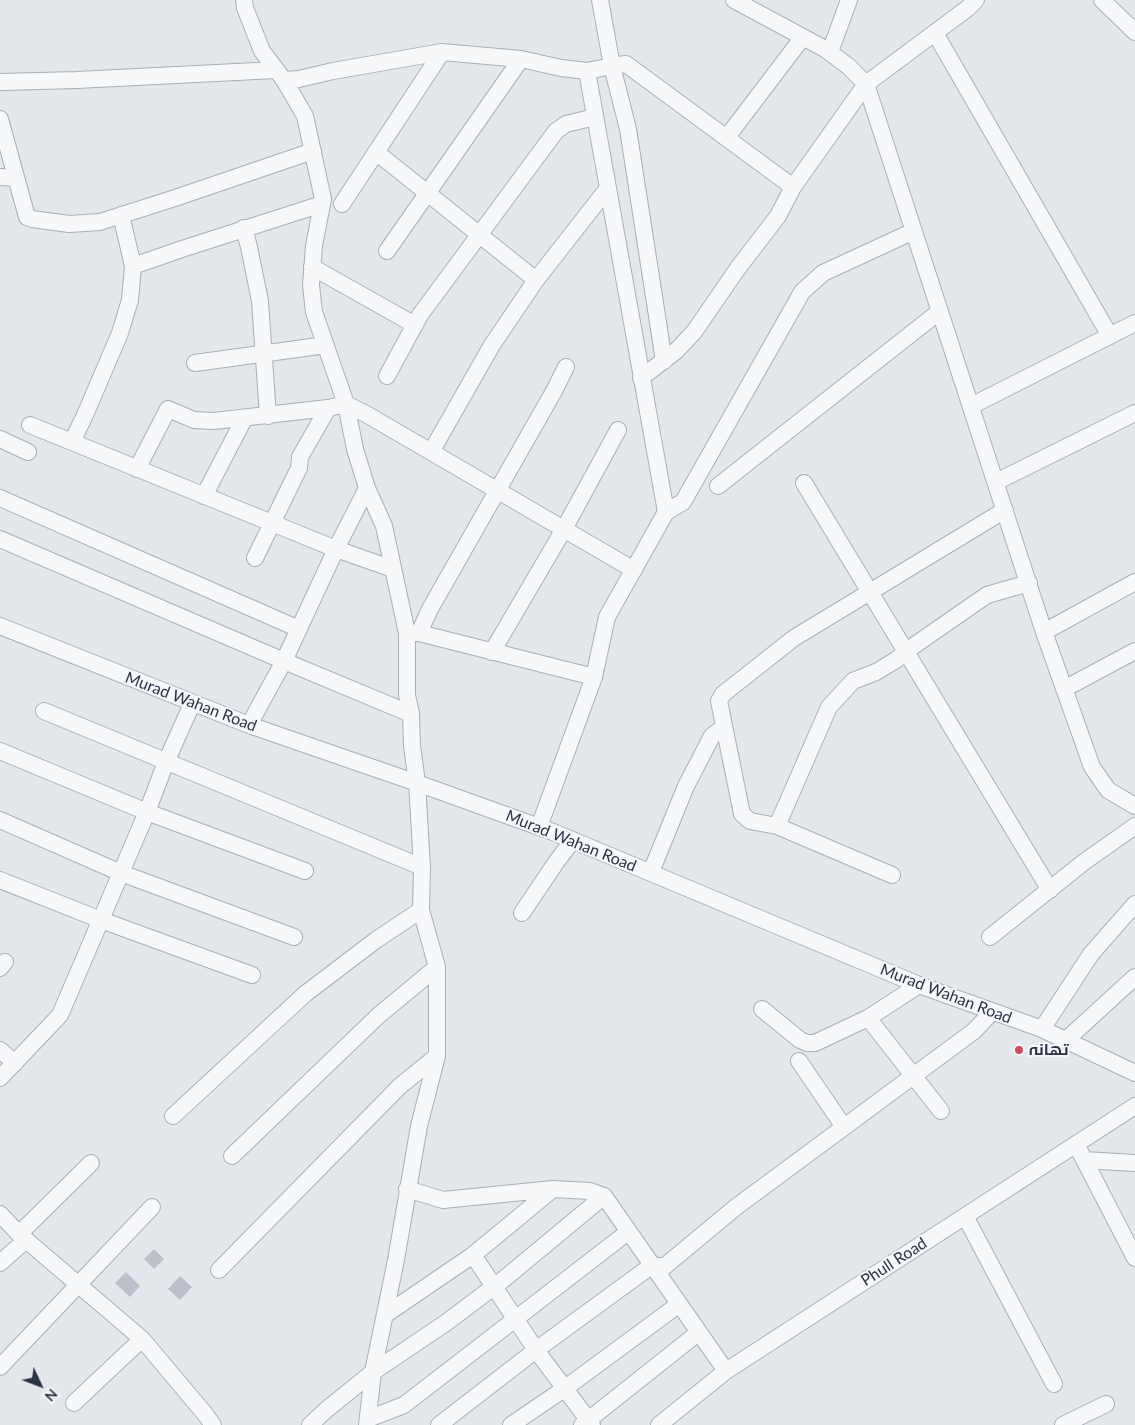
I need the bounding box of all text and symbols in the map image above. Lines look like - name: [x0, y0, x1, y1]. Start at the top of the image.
- street label: Murad Wahan Road: [123, 668, 259, 736]
- street label: Murad Wahan Road: [503, 806, 639, 876]
- street label: Murad Wahan Road: [878, 960, 1014, 1028]
- place label: تھانہ: [1029, 1040, 1068, 1060]
- marker: تھانہ: [1013, 1044, 1025, 1056]
- street label: Phull Road: [858, 1234, 930, 1290]
- north arrow: [15, 1360, 65, 1410]
- text: N: [41, 1386, 61, 1405]

